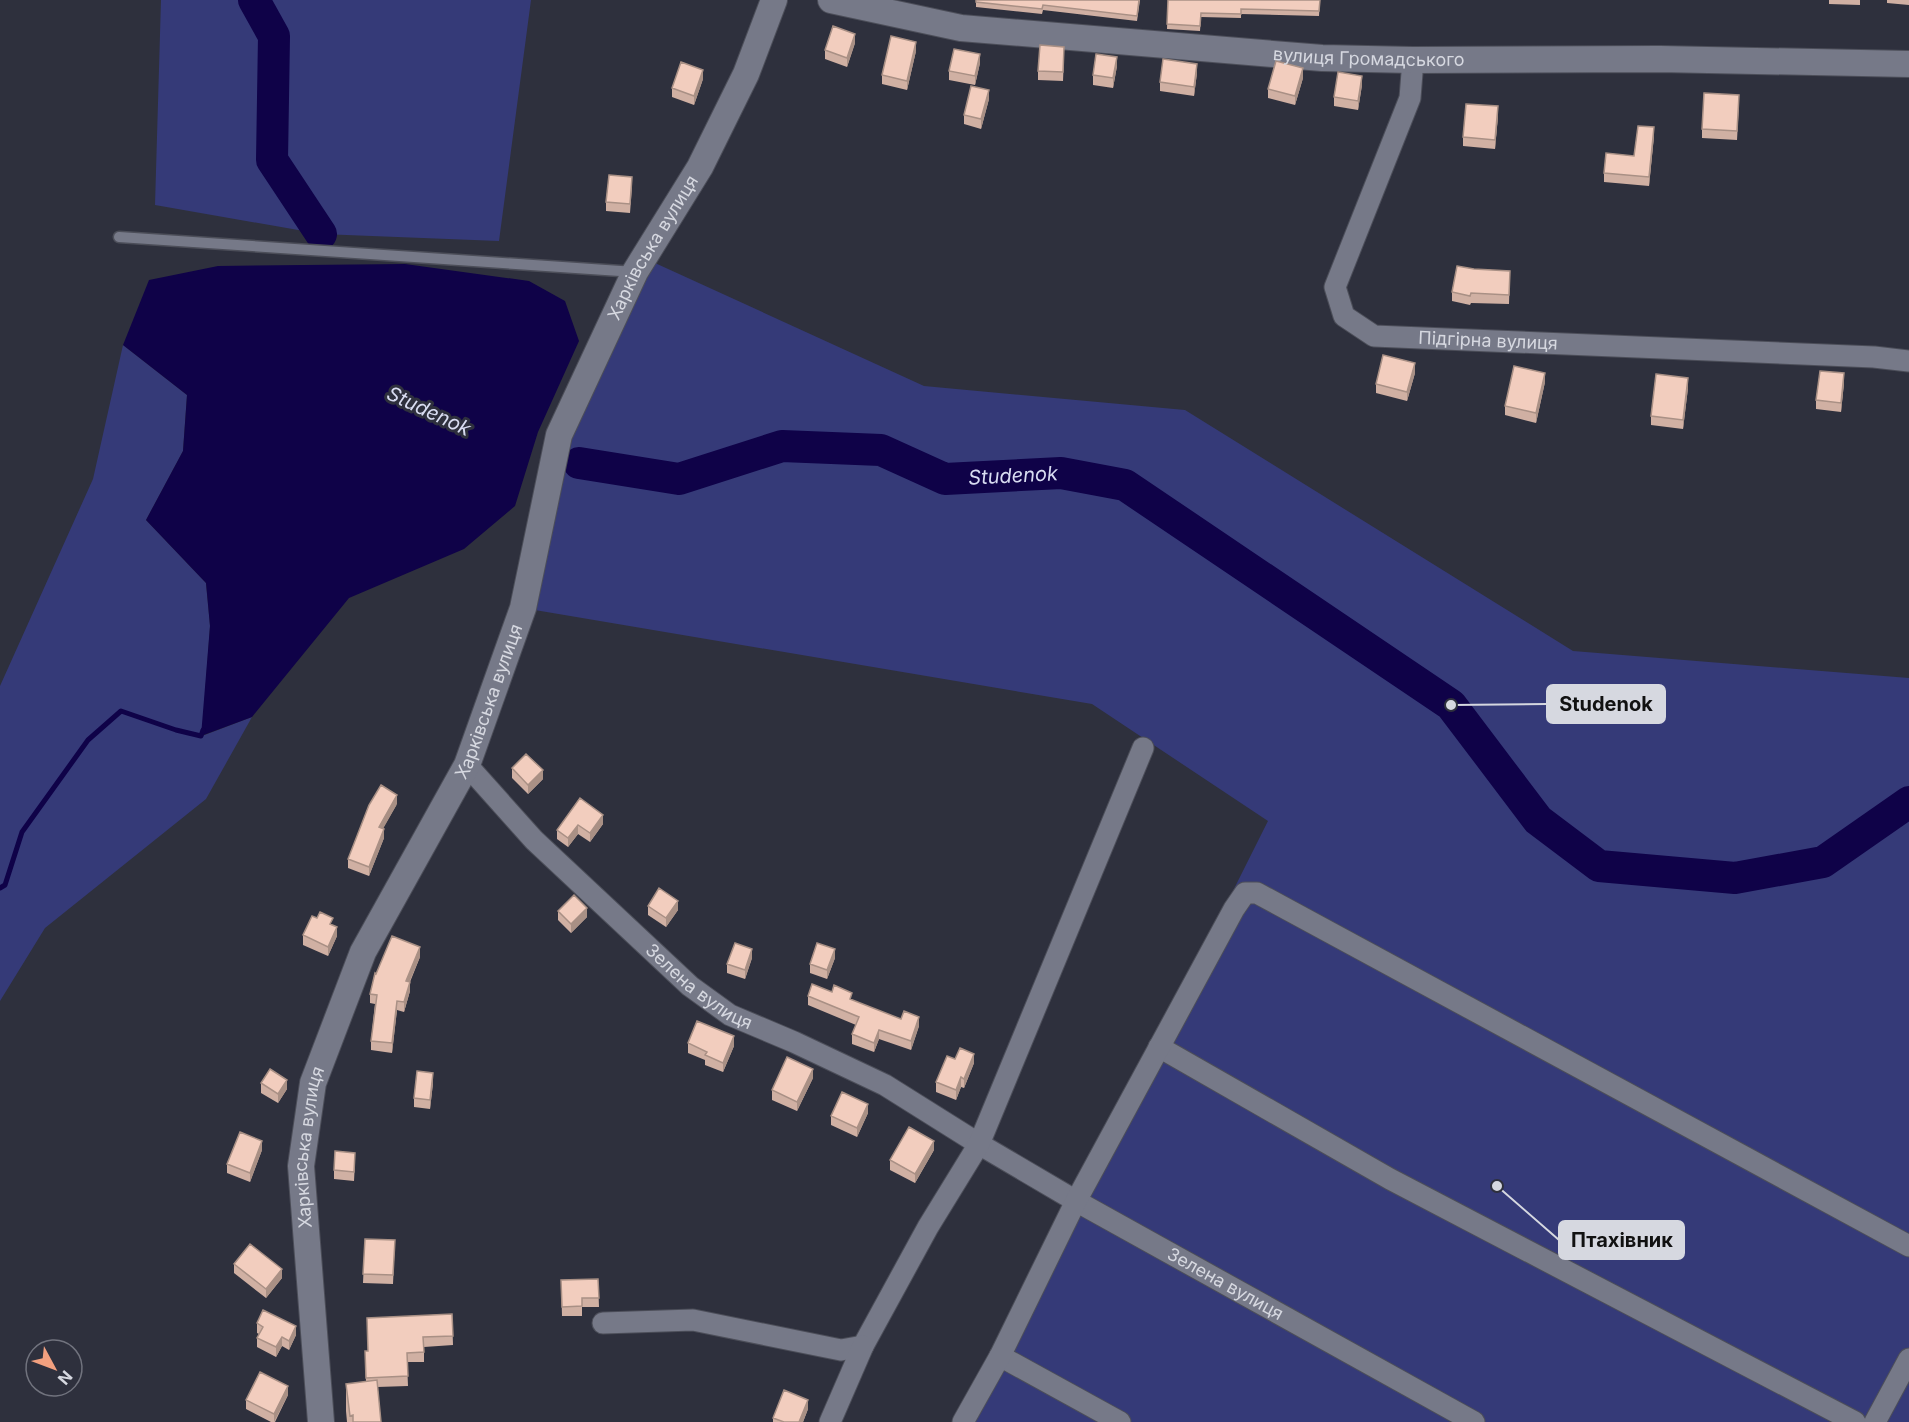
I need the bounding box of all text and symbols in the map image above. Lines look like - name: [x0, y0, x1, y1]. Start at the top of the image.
- street label: вулиця Громадського: [1272, 43, 1465, 70]
- street label: Харківська вулиця: [603, 171, 702, 323]
- street label: Підгірна вулиця: [1418, 327, 1558, 354]
- water label: Studenok: [383, 381, 476, 441]
- water label: Studenok: [968, 461, 1060, 490]
- street label: Харківська вулиця: [450, 621, 526, 782]
- callout: Studenok: [1547, 685, 1665, 723]
- text: Studenok: [1559, 692, 1653, 716]
- street label: Зелена вулиця: [642, 939, 756, 1033]
- street label: Харківська вулиця: [290, 1063, 328, 1229]
- callout: Птахівник: [1559, 1221, 1684, 1259]
- text: Птахівник: [1571, 1228, 1673, 1252]
- street label: Зелена вулиця: [1164, 1243, 1287, 1324]
- north arrow: [24, 1338, 84, 1398]
- text: N: [54, 1367, 77, 1389]

